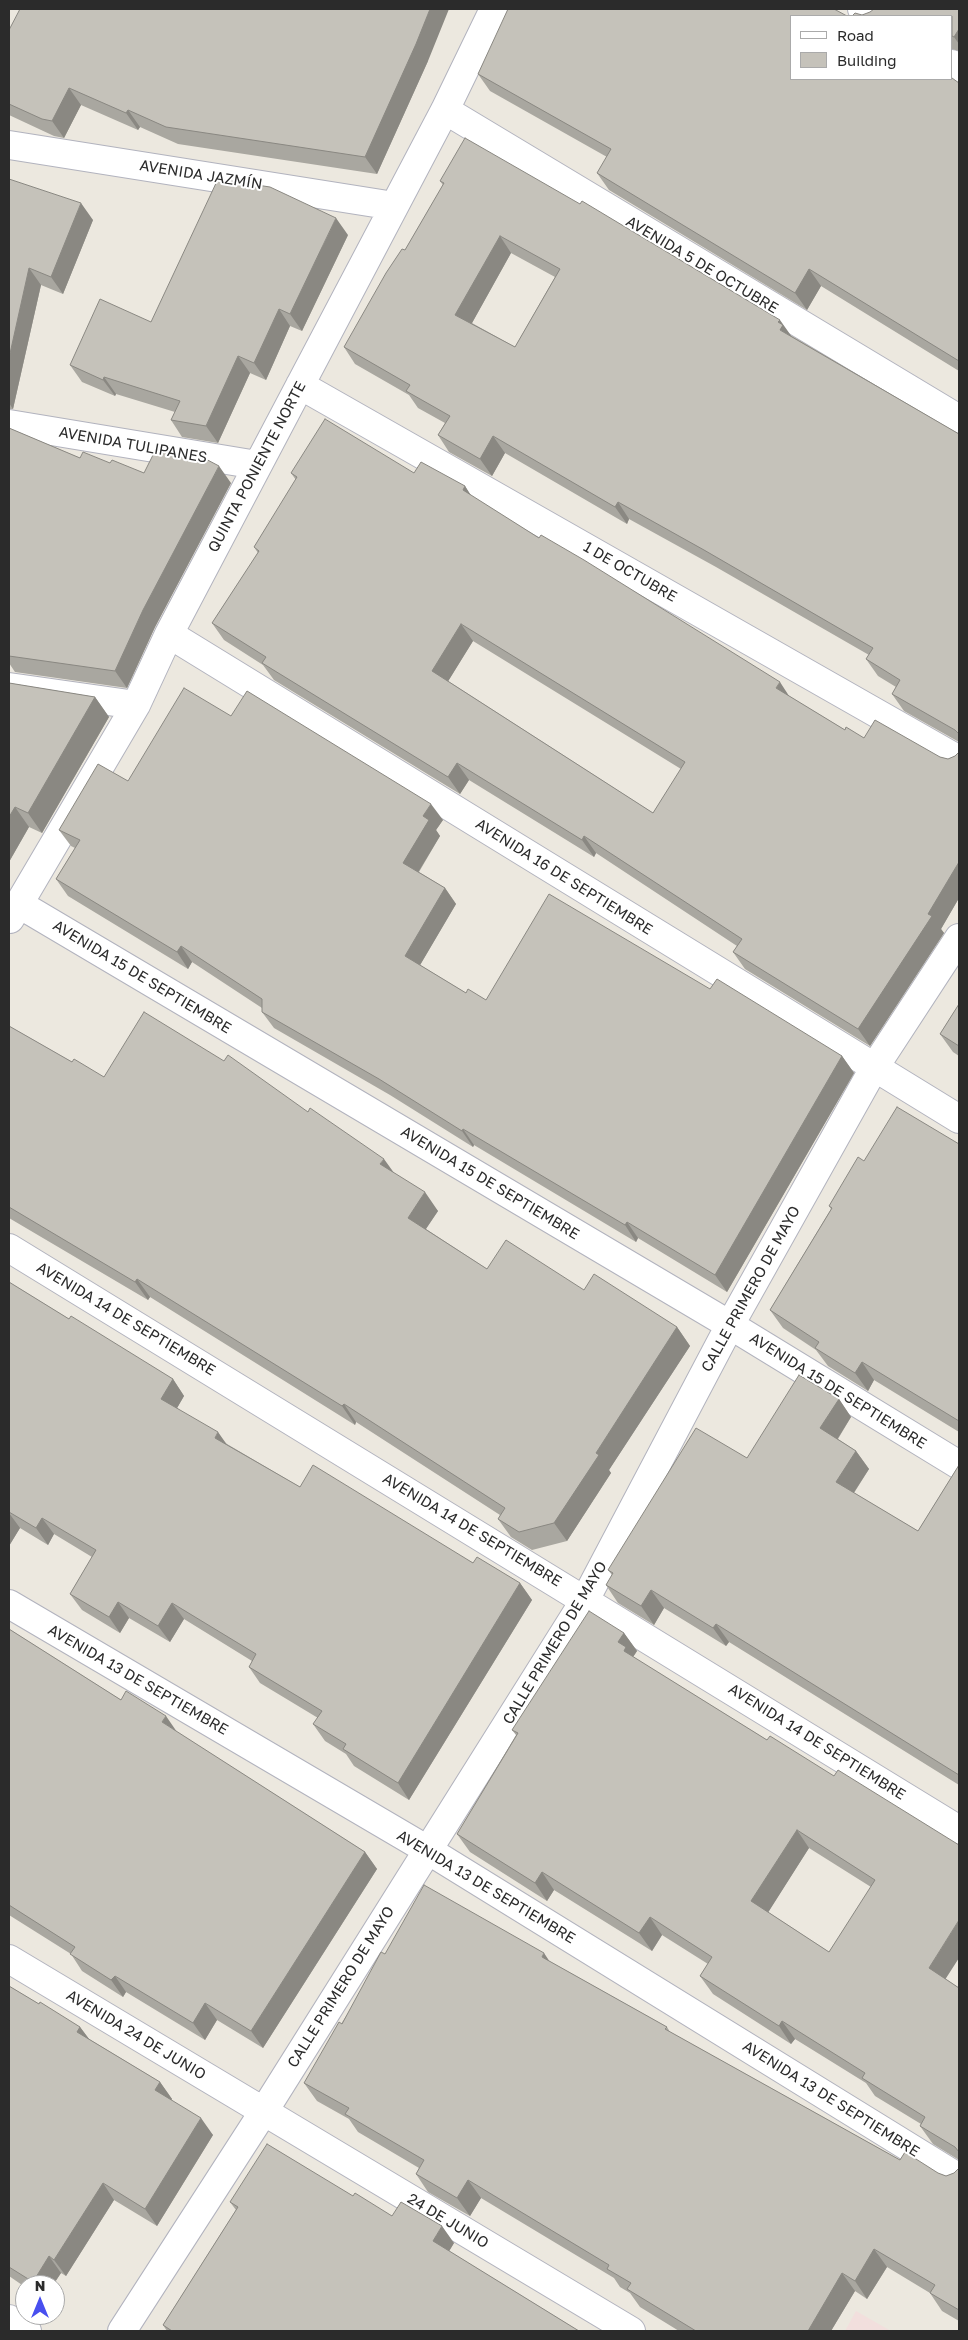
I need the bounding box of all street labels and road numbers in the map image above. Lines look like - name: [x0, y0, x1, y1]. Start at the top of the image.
- street label: AVENIDA JAZMÍN: [138, 156, 264, 194]
- street label: AVENIDA 5 DE OCTUBRE: [623, 212, 781, 318]
- street label: QUINTA PONIENTE NORTE: [204, 379, 310, 555]
- street label: AVENIDA TULIPANES: [57, 423, 209, 467]
- street label: 1 DE OCTUBRE: [580, 538, 680, 606]
- street label: AVENIDA 16 DE SEPTIEMBRE: [472, 815, 656, 939]
- street label: AVENIDA 15 DE SEPTIEMBRE: [49, 916, 235, 1038]
- street label: AVENIDA 15 DE SEPTIEMBRE: [397, 1122, 583, 1244]
- street label: CALLE PRIMERO DE MAYO: [698, 1203, 804, 1375]
- street label: AVENIDA 14 DE SEPTIEMBRE: [33, 1258, 219, 1380]
- street label: AVENIDA 15 DE SEPTIEMBRE: [746, 1329, 930, 1453]
- street label: AVENIDA 14 DE SEPTIEMBRE: [379, 1469, 565, 1591]
- street label: CALLE PRIMERO DE MAYO: [499, 1558, 611, 1728]
- street label: AVENIDA 13 DE SEPTIEMBRE: [45, 1621, 231, 1739]
- street label: AVENIDA 14 DE SEPTIEMBRE: [725, 1680, 909, 1804]
- street label: AVENIDA 13 DE SEPTIEMBRE: [393, 1826, 579, 1948]
- street label: CALLE PRIMERO DE MAYO: [284, 1903, 398, 2071]
- street label: AVENIDA 24 DE JUNIO: [63, 1986, 209, 2084]
- street label: AVENIDA 13 DE SEPTIEMBRE: [739, 2037, 923, 2161]
- street label: 24 DE JUNIO: [404, 2190, 492, 2252]

